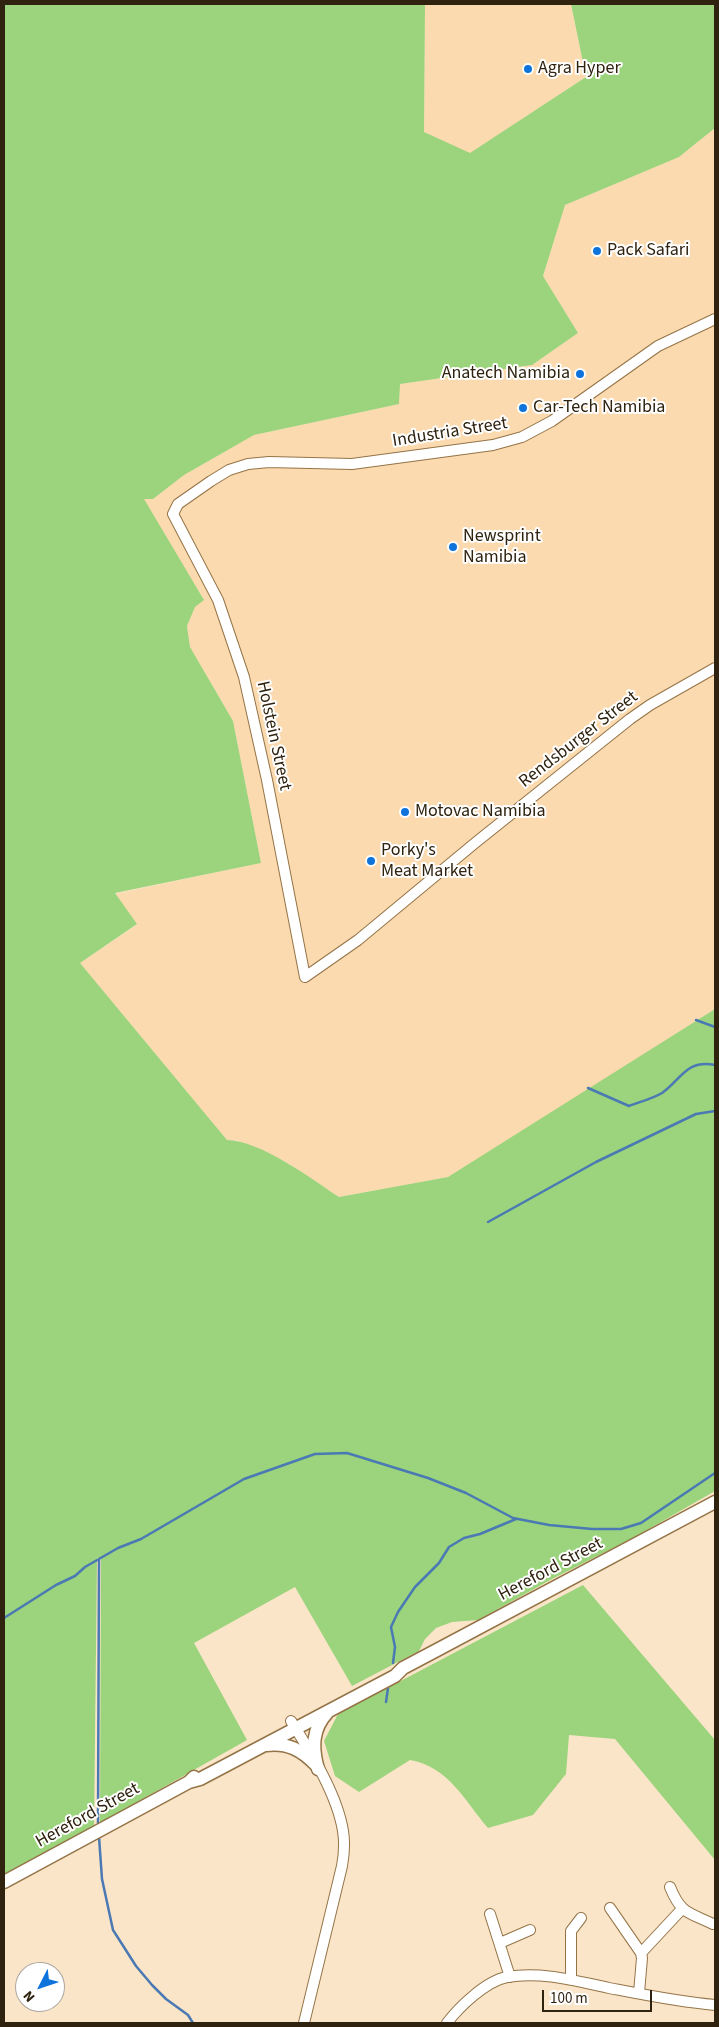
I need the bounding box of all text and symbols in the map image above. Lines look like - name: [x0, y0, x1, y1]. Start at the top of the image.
- place label: Agra Hyper: [538, 58, 621, 80]
- marker: Agra Hyper: [522, 63, 534, 75]
- place label: Pack Safari: [607, 240, 690, 262]
- marker: Pack Safari: [591, 245, 603, 257]
- place label: Anatech Namibia: [442, 363, 570, 385]
- marker: Anatech Namibia: [574, 368, 586, 380]
- place label: Car-Tech Namibia: [533, 397, 665, 419]
- marker: Car-Tech Namibia: [517, 402, 529, 414]
- street label: Industria Street: [391, 413, 509, 453]
- place label: Newsprint Namibia: [463, 526, 541, 568]
- marker: Newsprint Namibia: [447, 541, 459, 553]
- street label: Holstein Street: [251, 679, 295, 793]
- street label: Rendsburger Street: [515, 687, 643, 793]
- place label: Motovac Namibia: [415, 801, 546, 823]
- marker: Motovac Namibia: [399, 806, 411, 818]
- place label: Porky's Meat Market: [381, 840, 473, 882]
- marker: Porky's Meat Market: [365, 855, 377, 867]
- street label: Hereford Street: [495, 1533, 607, 1607]
- street label: Hereford Street: [32, 1779, 144, 1853]
- north arrow: [15, 1962, 65, 2012]
- scale bar: [544, 1980, 654, 2012]
- text: N: [19, 1986, 40, 2006]
- text: 100 m: [550, 1988, 588, 2009]

